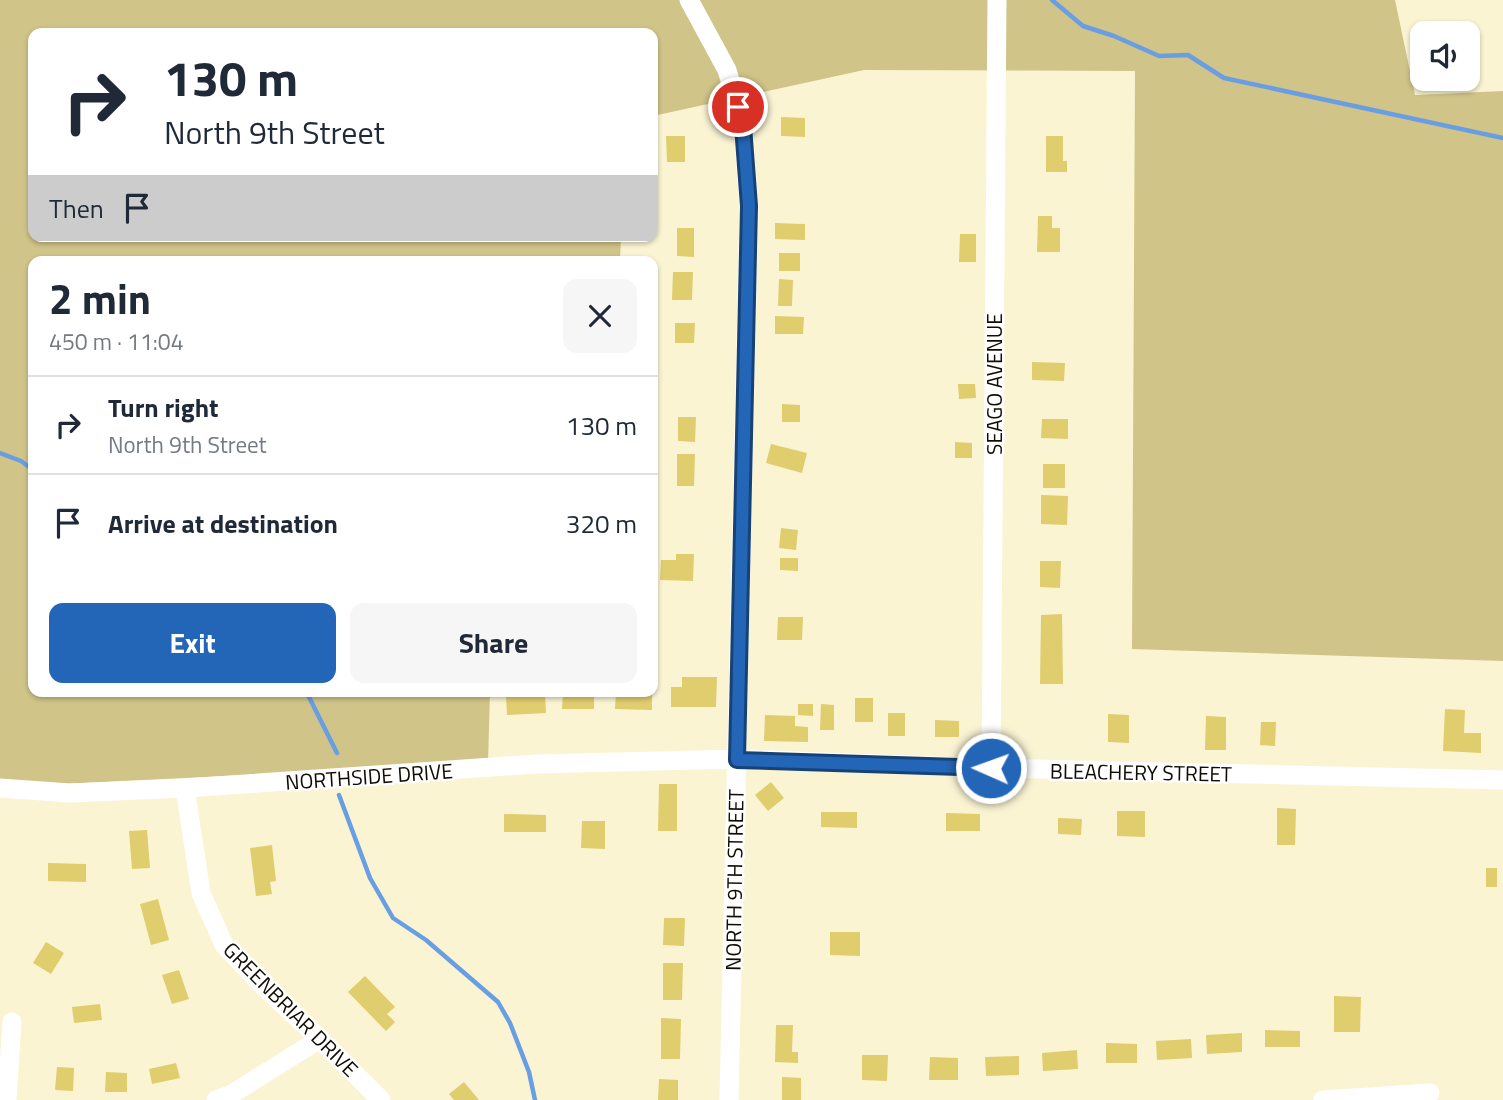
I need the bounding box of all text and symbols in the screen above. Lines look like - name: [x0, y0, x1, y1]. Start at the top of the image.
- map controls: [1410, 21, 1480, 91]
- button: sound: [1410, 21, 1480, 91]
- text: 130 m: [164, 40, 298, 115]
- icon: right: [49, 56, 140, 147]
- pin: [708, 77, 768, 137]
- icon: arrive: [719, 88, 757, 126]
- text: North 9th Street: [164, 108, 385, 156]
- text: Then: [49, 189, 104, 228]
- icon: arrive: [118, 189, 156, 227]
- text: 2 min: [49, 266, 151, 330]
- button: close: [563, 279, 637, 353]
- street label: SEAGO AVENUE: [978, 313, 1010, 455]
- text: 450 m · 11:04: [49, 324, 184, 359]
- text: Turn right: [108, 388, 219, 427]
- icon: right: [49, 406, 87, 444]
- text: 130 m: [566, 406, 637, 445]
- text: North 9th Street: [108, 427, 267, 462]
- icon: arrive: [49, 504, 87, 542]
- text: Arrive at destination: [108, 504, 338, 543]
- text: 320 m: [566, 504, 637, 543]
- button: Exit: [49, 603, 336, 683]
- button: Share: [350, 603, 637, 683]
- position arrow: [954, 731, 1028, 805]
- street label: NORTHSIDE DRIVE: [284, 754, 454, 798]
- street label: BLEACHERY STREET: [1050, 754, 1232, 790]
- street label: NORTH 9TH STREET: [716, 789, 752, 971]
- street label: GREENBRIAR DRIVE: [216, 934, 366, 1084]

